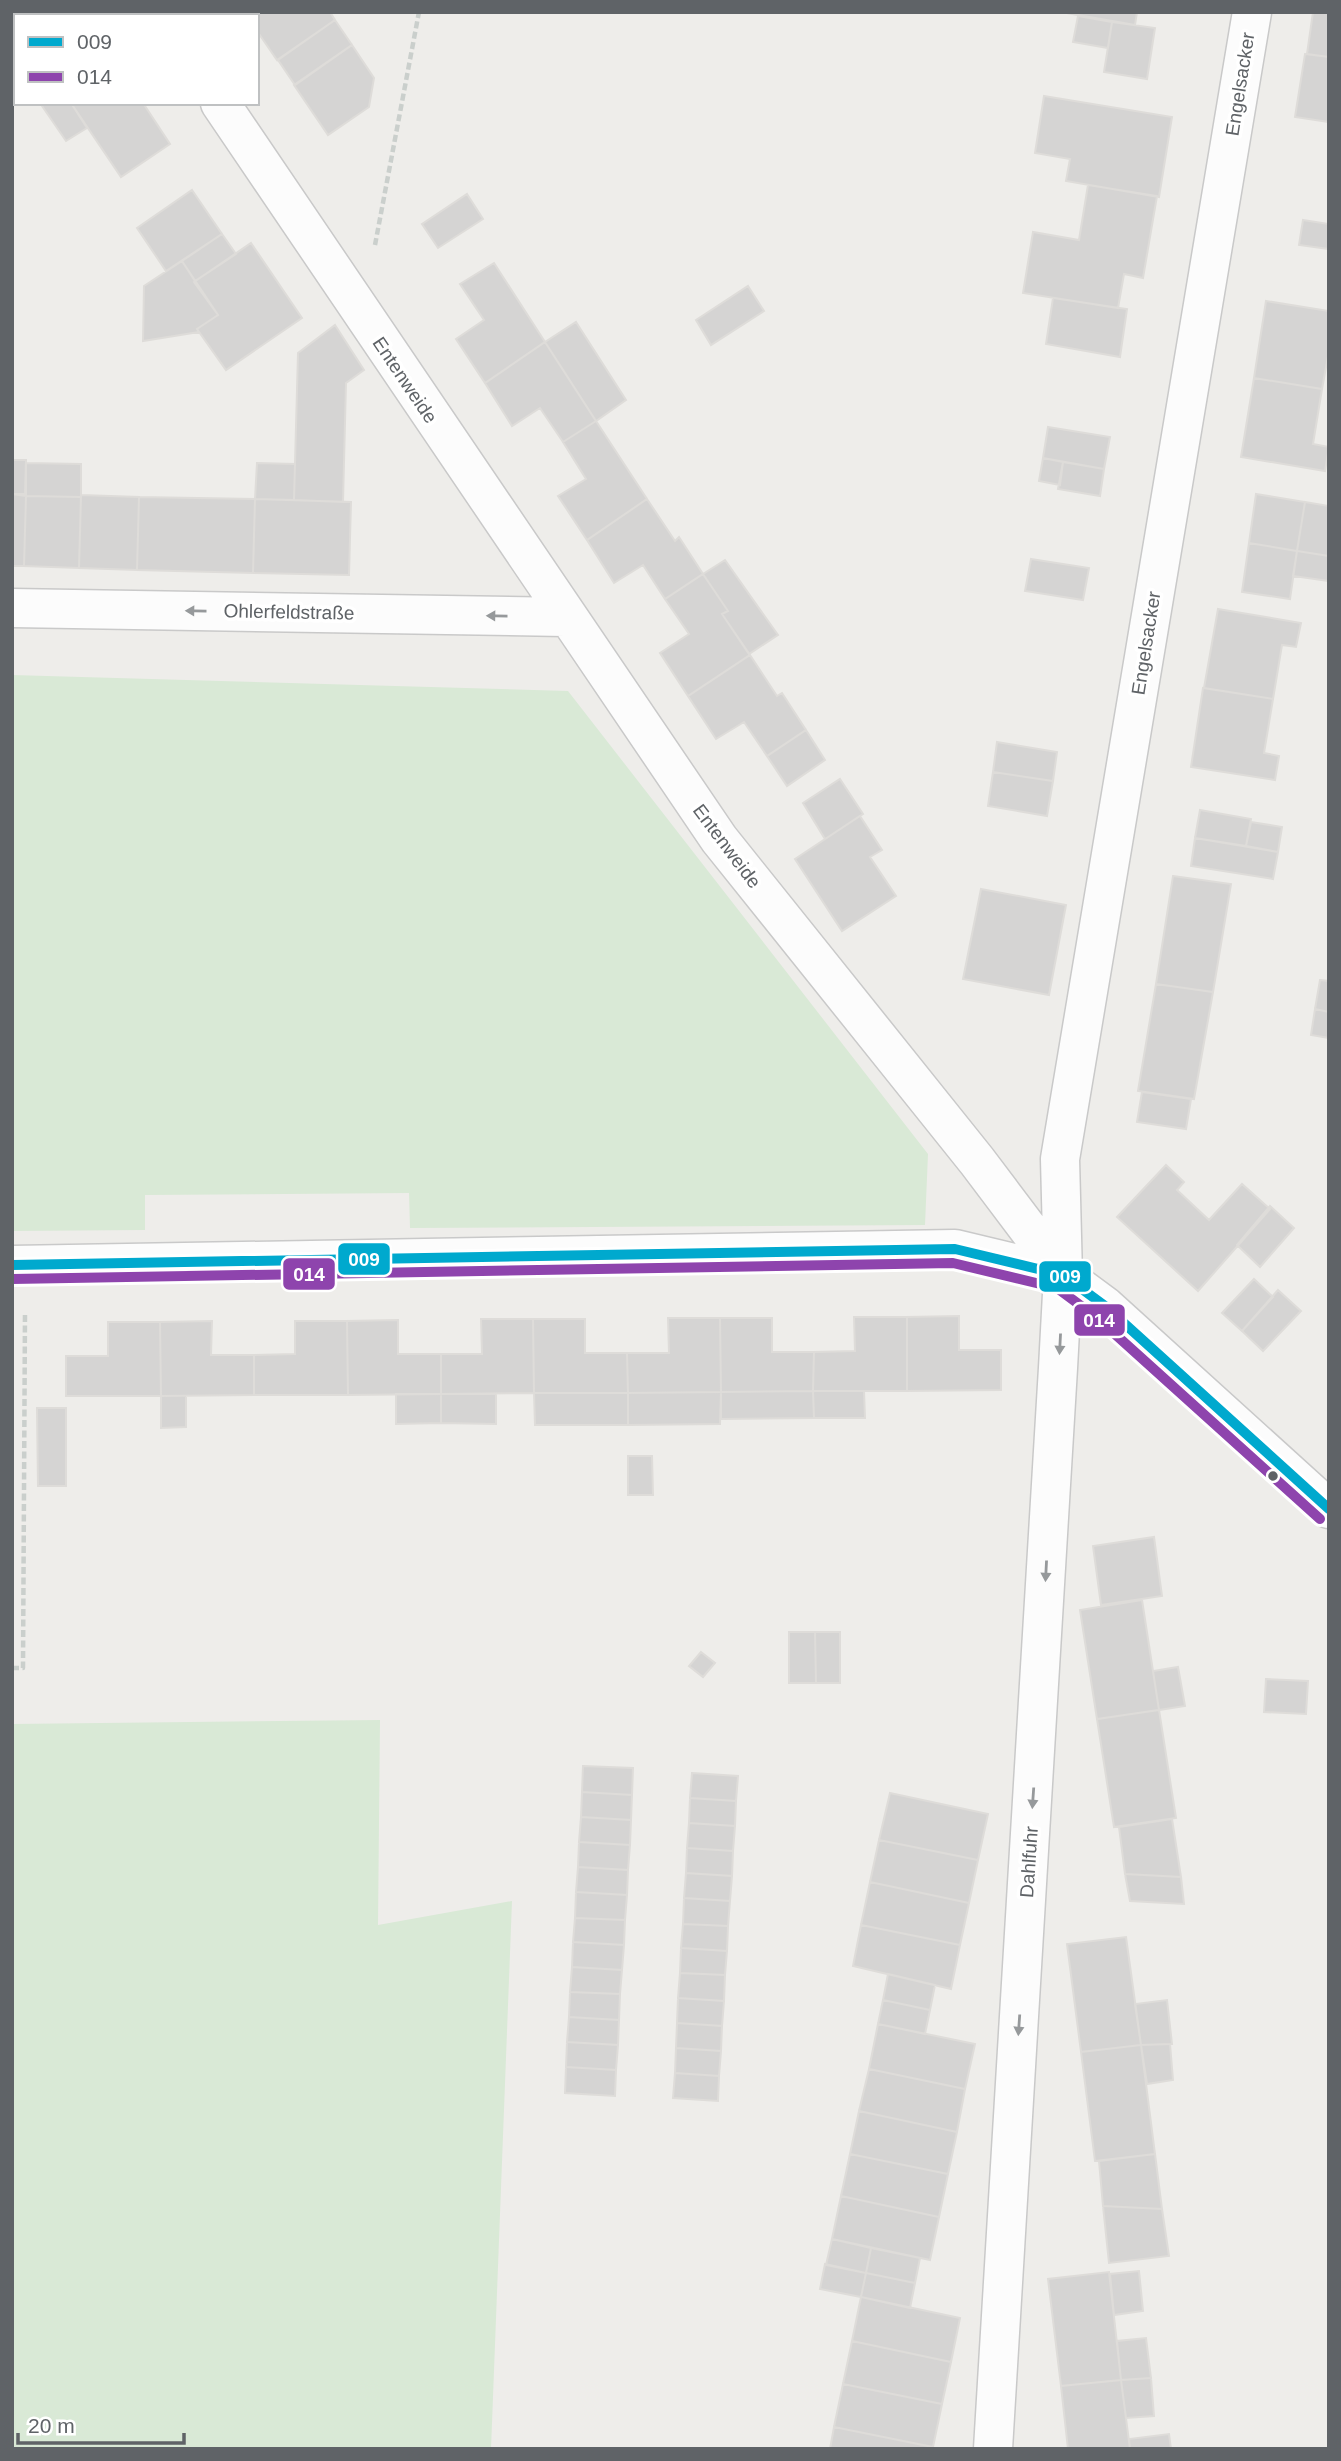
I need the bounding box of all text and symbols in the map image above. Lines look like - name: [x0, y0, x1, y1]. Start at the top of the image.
- legend: [14, 14, 259, 105]
- text: 009: [77, 30, 112, 53]
- street label: Engelsacker: [1221, 30, 1259, 137]
- text: 014: [77, 65, 112, 88]
- street label: Entenweide: [369, 333, 441, 427]
- street label: Engelsacker: [1127, 589, 1165, 696]
- street label: Ohlerfeldstraße: [223, 600, 355, 624]
- one-way arrow: [185, 605, 207, 617]
- one-way arrow: [486, 610, 508, 621]
- street label: Entenweide: [689, 800, 765, 892]
- line badge: 009: [337, 1242, 391, 1276]
- text: 009: [348, 1249, 380, 1270]
- line badge: 014: [282, 1257, 336, 1291]
- line badge: 009: [1038, 1260, 1092, 1293]
- text: 014: [293, 1264, 325, 1285]
- text: 009: [1049, 1266, 1081, 1287]
- line badge: 014: [1073, 1303, 1126, 1337]
- text: 014: [1083, 1310, 1115, 1331]
- one-way arrow: [1054, 1333, 1065, 1355]
- unlabelled marker: [1266, 1469, 1280, 1483]
- one-way arrow: [1040, 1560, 1051, 1582]
- one-way arrow: [1027, 1787, 1038, 1809]
- street label: Dahlfuhr: [1016, 1825, 1042, 1899]
- one-way arrow: [1013, 2014, 1024, 2036]
- scale bar: [18, 2402, 184, 2446]
- text: 20 m: [28, 2414, 75, 2437]

